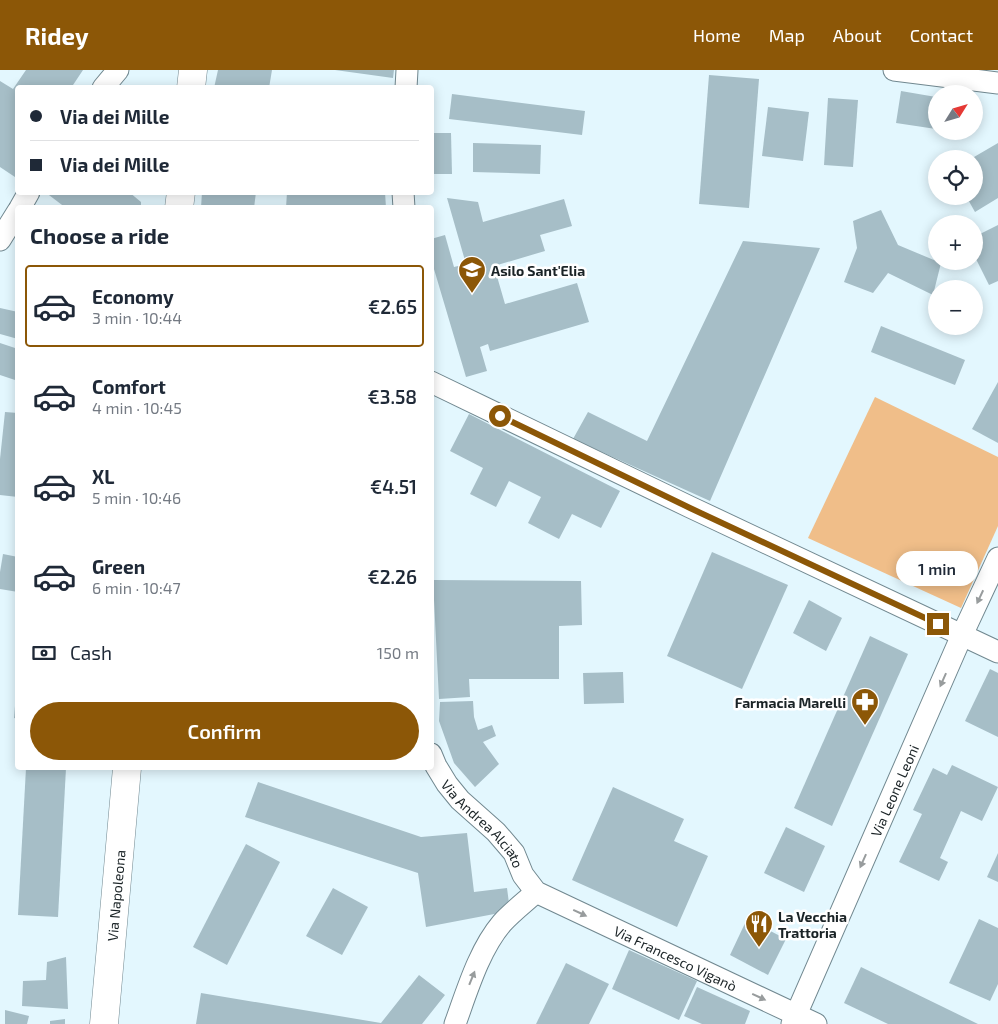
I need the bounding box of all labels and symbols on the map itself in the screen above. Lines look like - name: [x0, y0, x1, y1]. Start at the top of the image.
- north arrow: [928, 85, 982, 140]
- school or university icon: Asilo Sant'Elia: [457, 255, 487, 294]
- place label: Asilo Sant'Elia: [491, 262, 585, 279]
- route start: [489, 405, 511, 427]
- callout: 1 min: [897, 552, 979, 586]
- one-way arrow: [976, 590, 984, 604]
- route end: [927, 613, 949, 635]
- one-way arrow: [938, 673, 946, 687]
- pharmacy icon: Farmacia Marelli: [850, 687, 880, 726]
- place label: Farmacia Marelli: [735, 694, 846, 711]
- street label: Via Leone Leoni: [867, 742, 922, 839]
- street label: Via Andrea Alciato: [438, 776, 528, 870]
- street label: Via Napoleona: [103, 849, 128, 942]
- one-way arrow: [859, 854, 867, 868]
- place label: La Vecchia Trattoria: [778, 908, 847, 941]
- one-way arrow: [573, 909, 587, 917]
- restaurant icon: La Vecchia Trattoria: [744, 909, 774, 948]
- street label: Via Francesco Viganò: [611, 922, 740, 994]
- one-way arrow: [469, 971, 477, 986]
- one-way arrow: [752, 993, 766, 1001]

